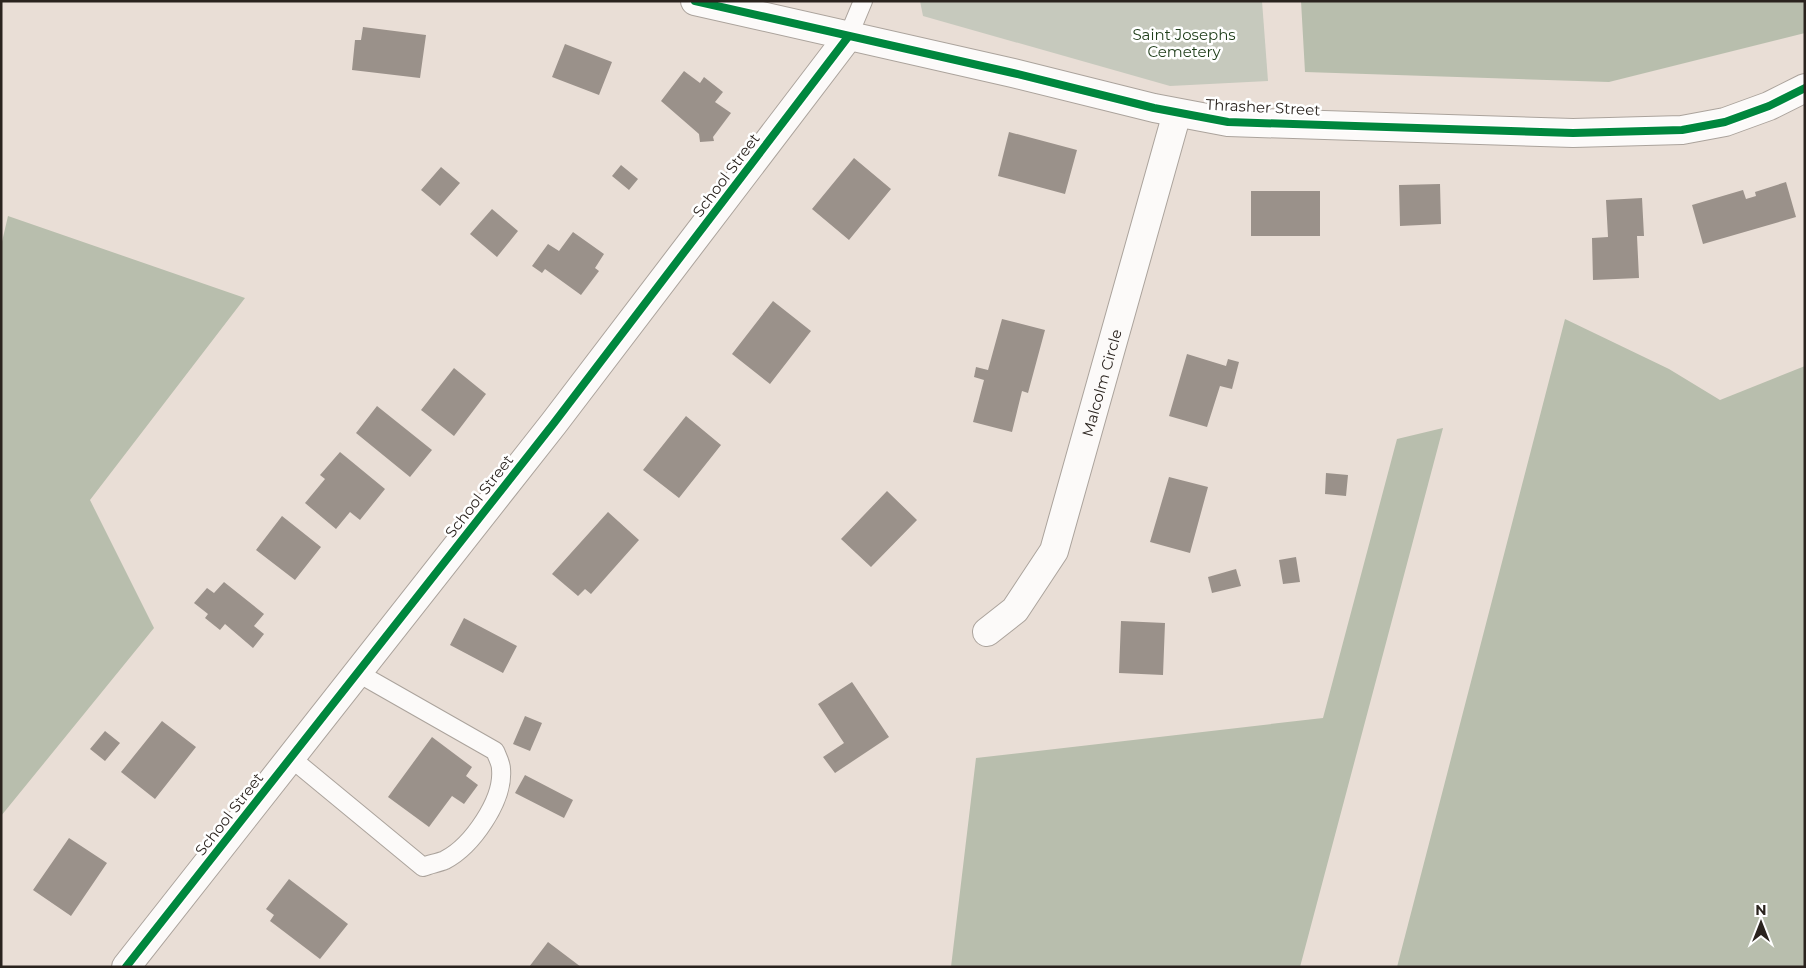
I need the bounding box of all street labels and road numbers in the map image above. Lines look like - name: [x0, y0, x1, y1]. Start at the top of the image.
- street label: Thrasher Street: [1205, 95, 1321, 119]
- street label: School Street: [688, 129, 764, 221]
- street label: Malcolm Circle: [1077, 327, 1125, 439]
- street label: School Street: [441, 451, 517, 541]
- street label: School Street: [191, 769, 267, 859]

